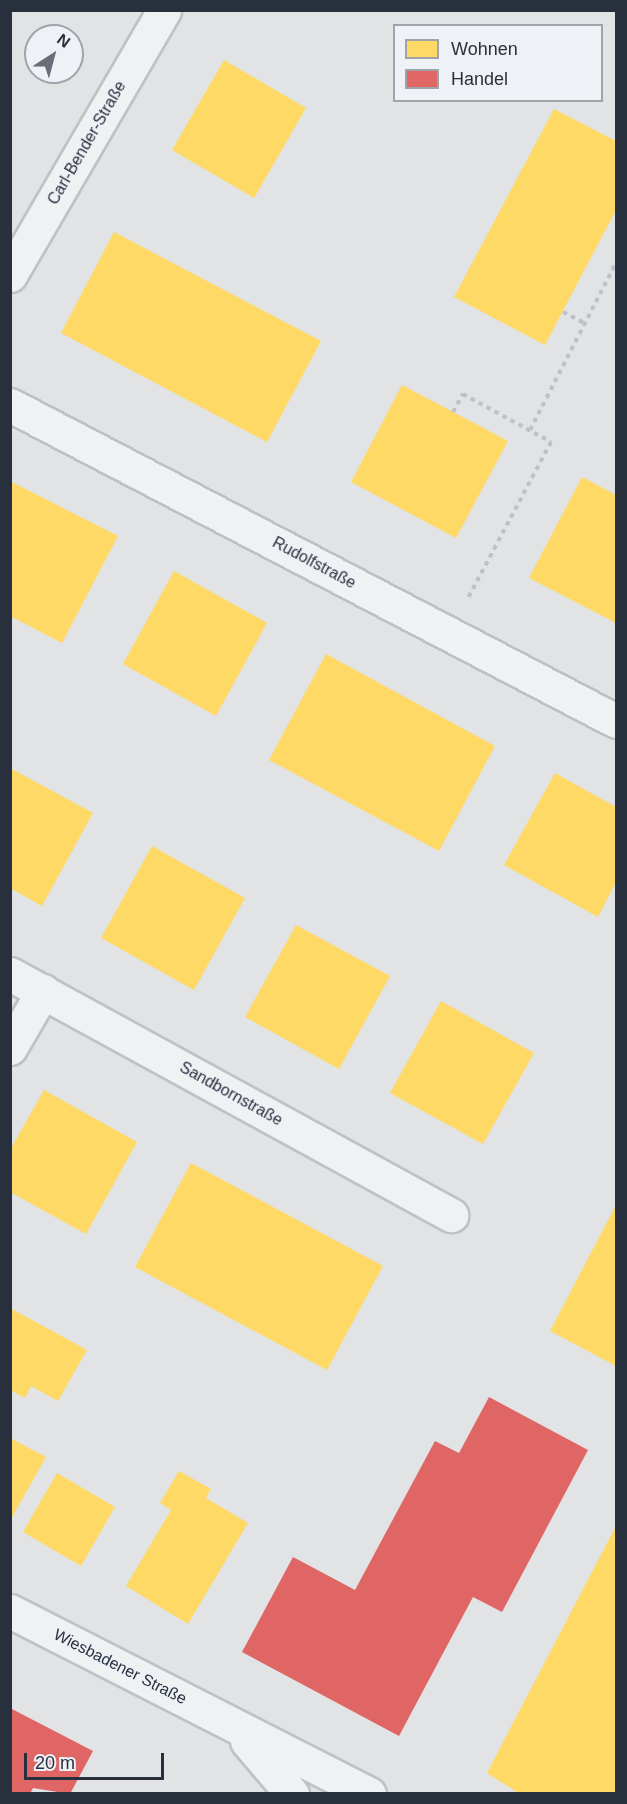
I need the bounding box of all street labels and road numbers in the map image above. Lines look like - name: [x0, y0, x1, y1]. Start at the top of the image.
- street label: Carl-Bender-Straße: [44, 78, 130, 208]
- street label: Rudolfstraße: [269, 533, 359, 593]
- street label: Sandbornstraße: [176, 1058, 286, 1130]
- street label: Wiesbadener Straße: [50, 1625, 190, 1709]

